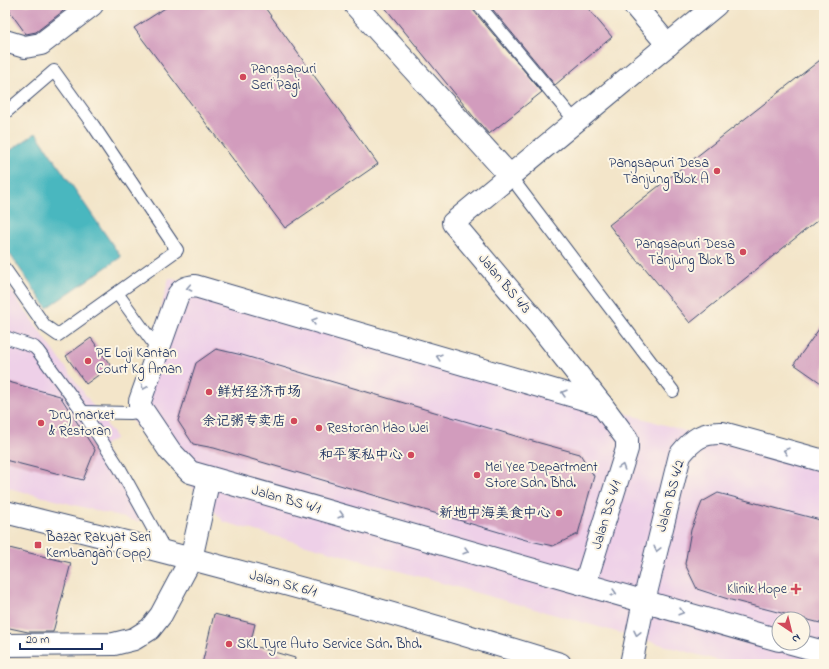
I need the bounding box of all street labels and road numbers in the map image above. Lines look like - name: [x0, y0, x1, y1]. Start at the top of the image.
- street label: Jalan BS 4/3: [473, 249, 535, 319]
- street label: Jalan BS 4/2: [651, 458, 691, 534]
- street label: Jalan BS 4/1: [587, 477, 628, 552]
- street label: Jalan BS 4/1: [249, 480, 324, 520]
- street label: Jalan SK 6/1: [247, 565, 320, 603]

